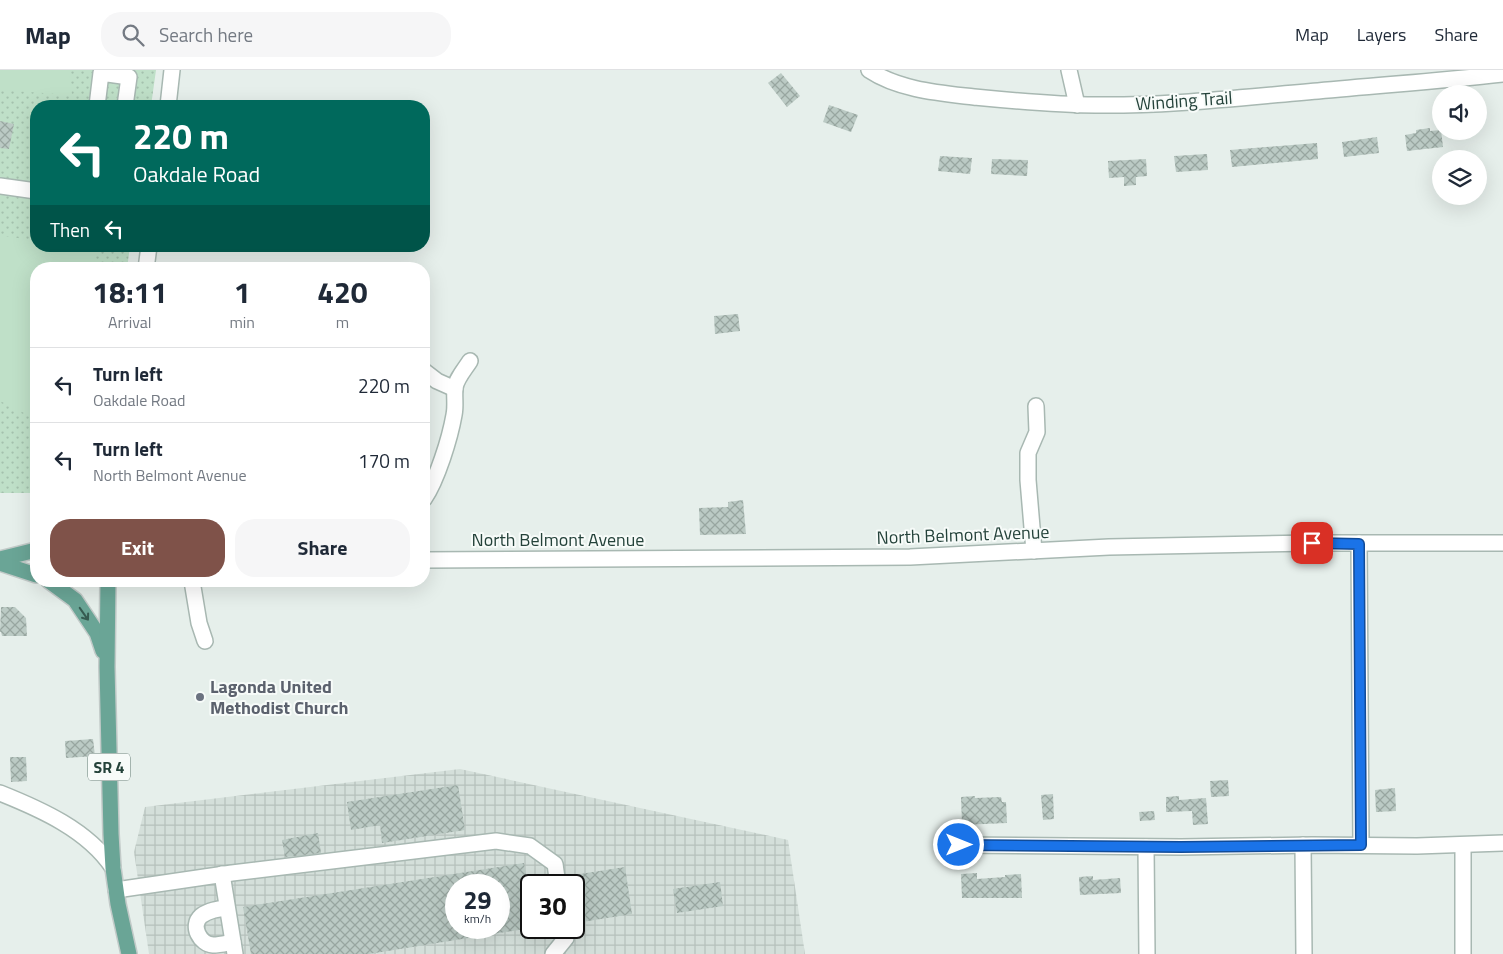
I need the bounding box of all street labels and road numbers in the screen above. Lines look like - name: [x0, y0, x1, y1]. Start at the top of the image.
- street label: Winding Trail: [1135, 84, 1233, 117]
- street label: North Belmont Avenue: [876, 518, 1050, 551]
- street label: North Belmont Avenue: [472, 526, 644, 553]
- road number: SR 4: [88, 754, 130, 780]

